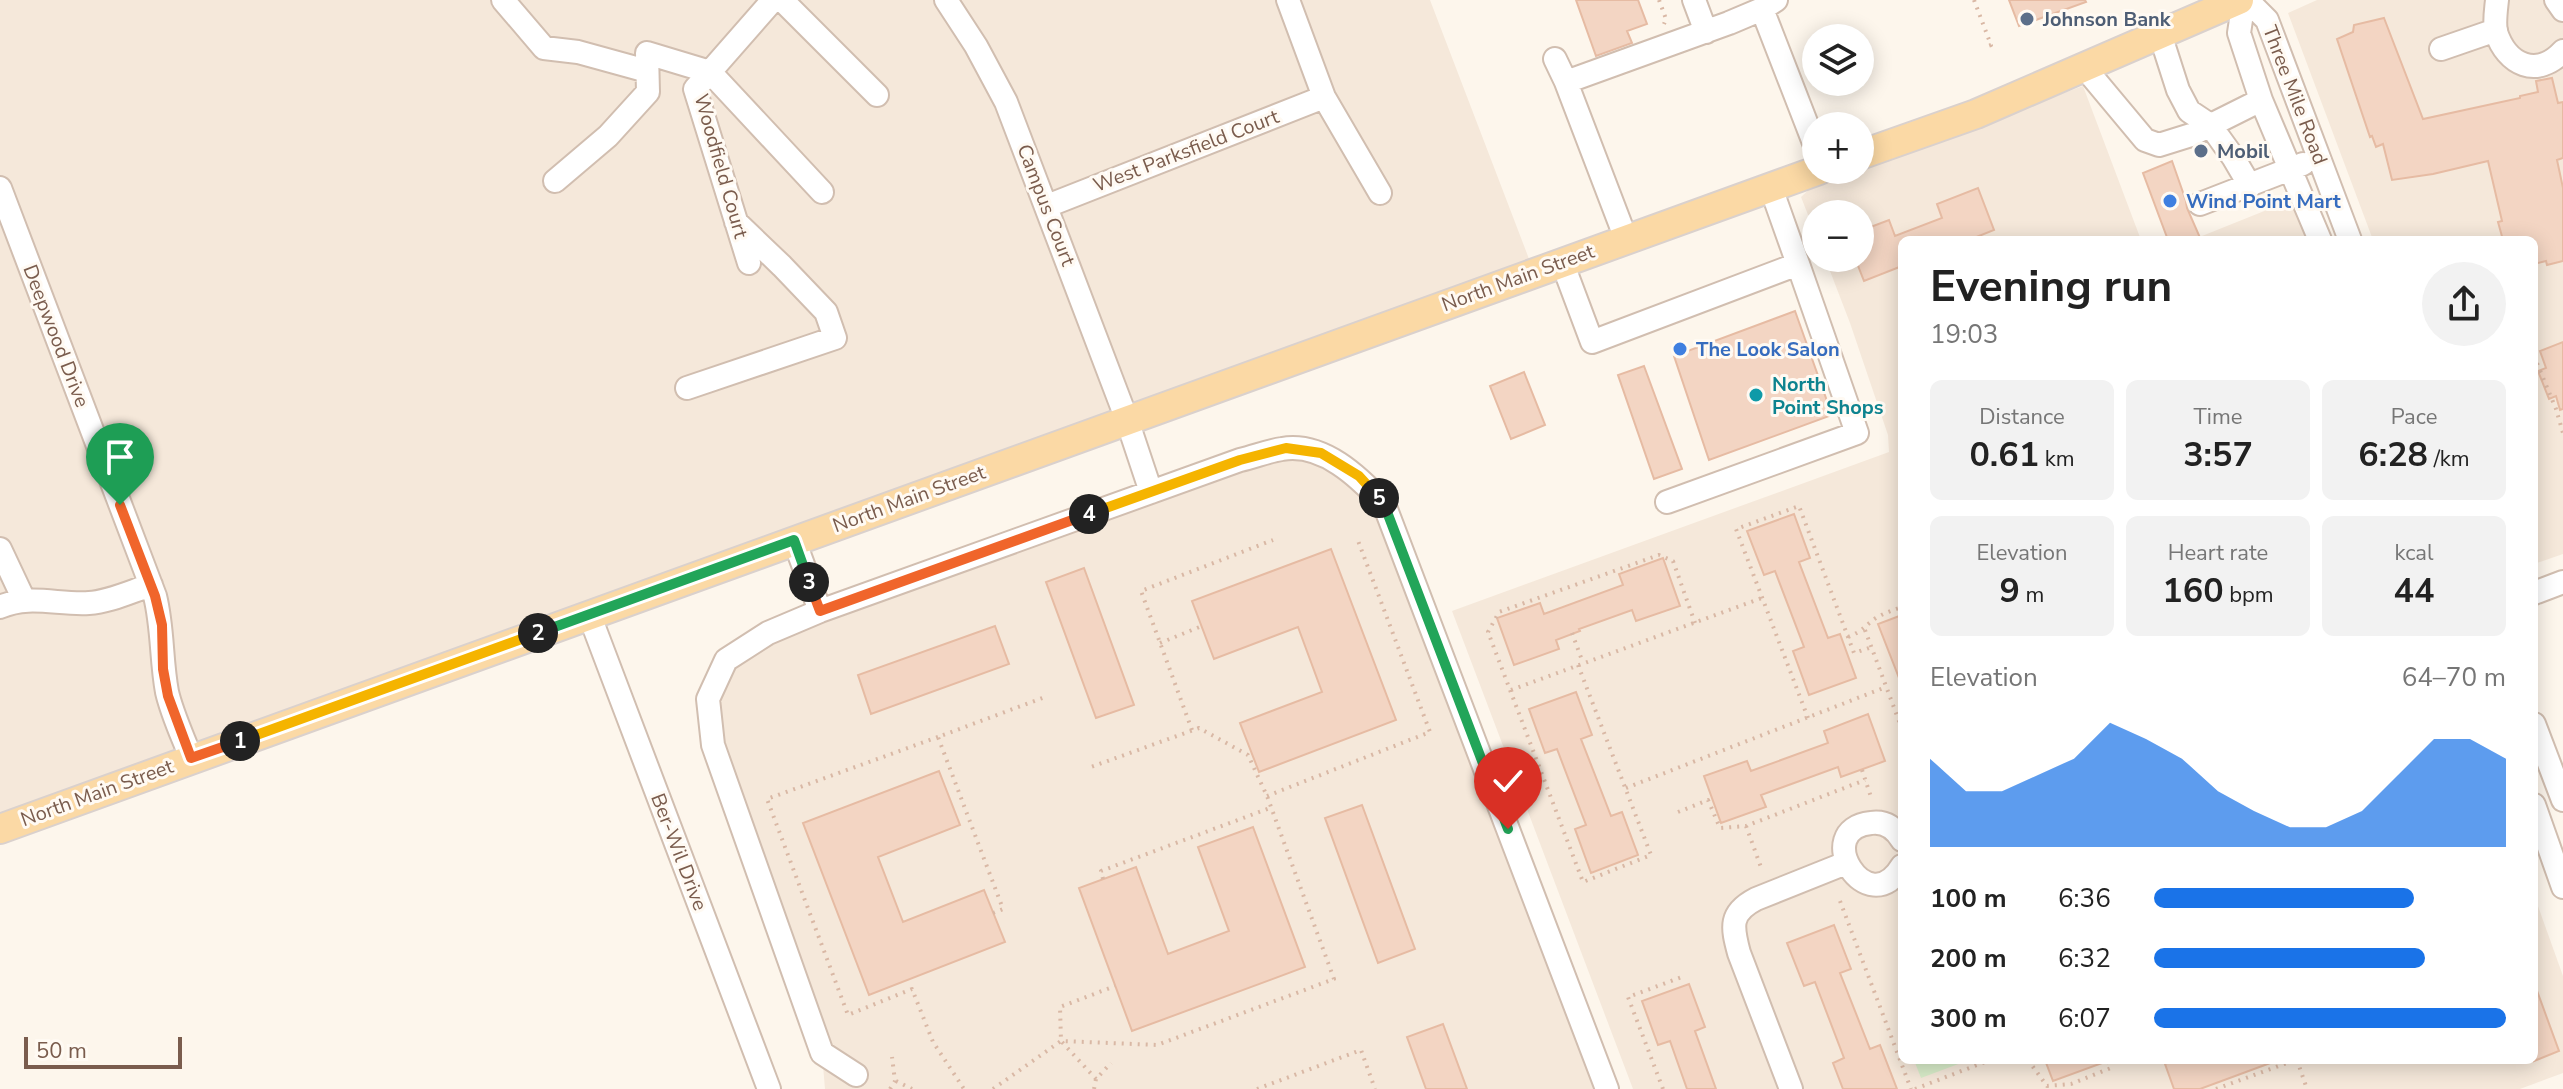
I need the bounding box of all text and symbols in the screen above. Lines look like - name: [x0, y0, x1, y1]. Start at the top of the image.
- place label: Johnson Bank: [2042, 6, 2172, 33]
- marker: Johnson Bank: [2018, 10, 2036, 28]
- street label: Three Mile Road: [2256, 22, 2334, 168]
- map controls: [1802, 24, 1874, 272]
- button: layers: [1802, 24, 1874, 96]
- street label: Woodfield Court: [687, 91, 755, 242]
- street label: West Parksfield Court: [1089, 103, 1284, 199]
- button: +: [1802, 112, 1874, 184]
- place label: Mobil: [2217, 138, 2270, 165]
- street label: Campus Court: [1010, 140, 1082, 271]
- marker: Mobil: [2192, 142, 2210, 160]
- place label: Wind Point Mart: [2186, 188, 2341, 215]
- marker: Wind Point Mart: [2161, 192, 2179, 210]
- button: −: [1802, 200, 1874, 272]
- street label: North Main Street: [1438, 238, 1599, 318]
- text: Evening run: [1930, 257, 2172, 317]
- street label: Deepwood Drive: [16, 261, 96, 411]
- button: share: [2422, 262, 2506, 346]
- text: 19:03: [1930, 317, 1998, 352]
- place label: The Look Salon: [1696, 336, 1840, 363]
- marker: The Look Salon: [1671, 340, 1689, 358]
- place label: North Point Shops: [1772, 371, 1884, 421]
- marker: North Point Shops: [1747, 386, 1765, 404]
- text: Distance: [1979, 402, 2065, 432]
- text: Time: [2194, 402, 2242, 432]
- text: Pace: [2391, 402, 2437, 432]
- pin: [86, 423, 154, 505]
- text: 0.61: [1969, 432, 2039, 478]
- text: 3:57: [2183, 432, 2253, 478]
- text: 6:28: [2358, 432, 2428, 478]
- icon: arrive: [98, 435, 142, 479]
- text: km: [2039, 444, 2075, 474]
- text: /km: [2428, 444, 2470, 474]
- street label: North Main Street: [829, 459, 990, 539]
- pin: 5: [1359, 478, 1399, 518]
- text: 5: [1372, 483, 1386, 513]
- pin: 4: [1069, 494, 1109, 534]
- text: 4: [1082, 499, 1096, 529]
- text: Elevation: [1976, 538, 2068, 568]
- text: Heart rate: [2168, 538, 2268, 568]
- text: kcal: [2395, 538, 2434, 568]
- pin: 3: [789, 562, 829, 602]
- text: 3: [802, 567, 816, 597]
- text: 9: [2000, 568, 2020, 614]
- text: 160: [2162, 568, 2224, 614]
- text: 44: [2394, 568, 2434, 614]
- text: m: [2020, 580, 2044, 610]
- text: bpm: [2224, 580, 2274, 610]
- pin: 2: [518, 613, 558, 653]
- text: 2: [531, 618, 545, 648]
- text: Elevation: [1930, 660, 2038, 695]
- text: 64–70 m: [2402, 660, 2506, 695]
- pin: 1: [220, 721, 260, 761]
- text: 1: [233, 726, 247, 756]
- pin: [1474, 747, 1542, 829]
- street label: North Main Street: [17, 753, 178, 833]
- icon: check: [1486, 759, 1530, 803]
- street label: Ber-Wil Drive: [644, 789, 714, 915]
- text: 100 m: [1930, 881, 2007, 916]
- text: 6:36: [2058, 881, 2111, 916]
- text: 200 m: [1930, 941, 2007, 976]
- text: 6:32: [2058, 941, 2111, 976]
- text: 300 m: [1930, 1001, 2007, 1036]
- text: 6:07: [2058, 1001, 2111, 1036]
- scale bar: [24, 1033, 182, 1069]
- text: 50 m: [36, 1036, 87, 1066]

